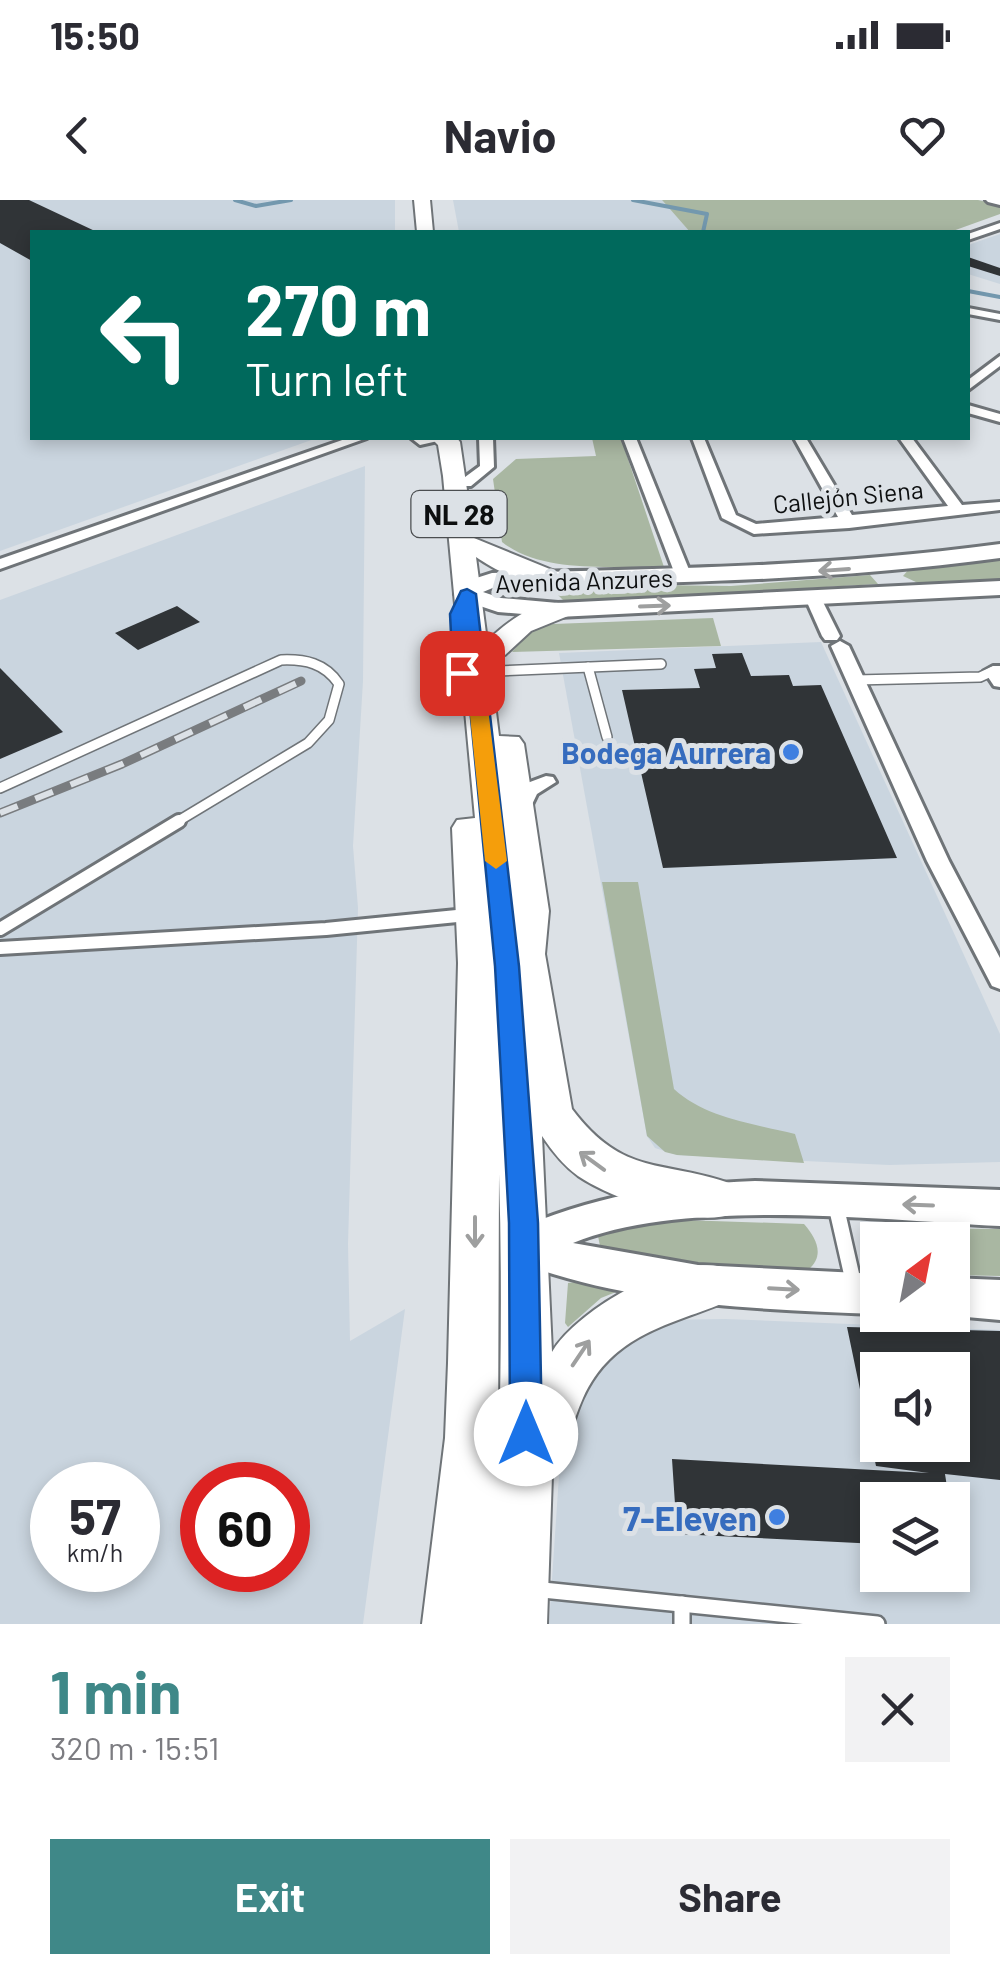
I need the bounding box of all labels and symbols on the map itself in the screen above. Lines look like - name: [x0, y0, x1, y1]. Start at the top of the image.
- street label: Callejón Siena: [771, 473, 925, 519]
- road number: NL 28: [412, 491, 506, 537]
- one-way arrow: [818, 561, 850, 580]
- street label: Avenida Anzures: [495, 562, 673, 598]
- one-way arrow: [639, 596, 671, 615]
- pin: [420, 631, 505, 716]
- place label: Bodega Aurrera: [561, 734, 771, 770]
- marker: Bodega Aurrera: [780, 741, 802, 763]
- one-way arrow: [579, 1151, 606, 1172]
- one-way arrow: [902, 1195, 934, 1214]
- one-way arrow: [466, 1214, 484, 1247]
- north arrow: [860, 1222, 970, 1332]
- one-way arrow: [768, 1280, 800, 1299]
- one-way arrow: [570, 1340, 591, 1368]
- position arrow: [474, 1382, 578, 1486]
- speed limit sign: 60: [180, 1462, 310, 1592]
- place label: 7-Eleven: [623, 1496, 757, 1538]
- marker: 7-Eleven: [766, 1506, 788, 1528]

